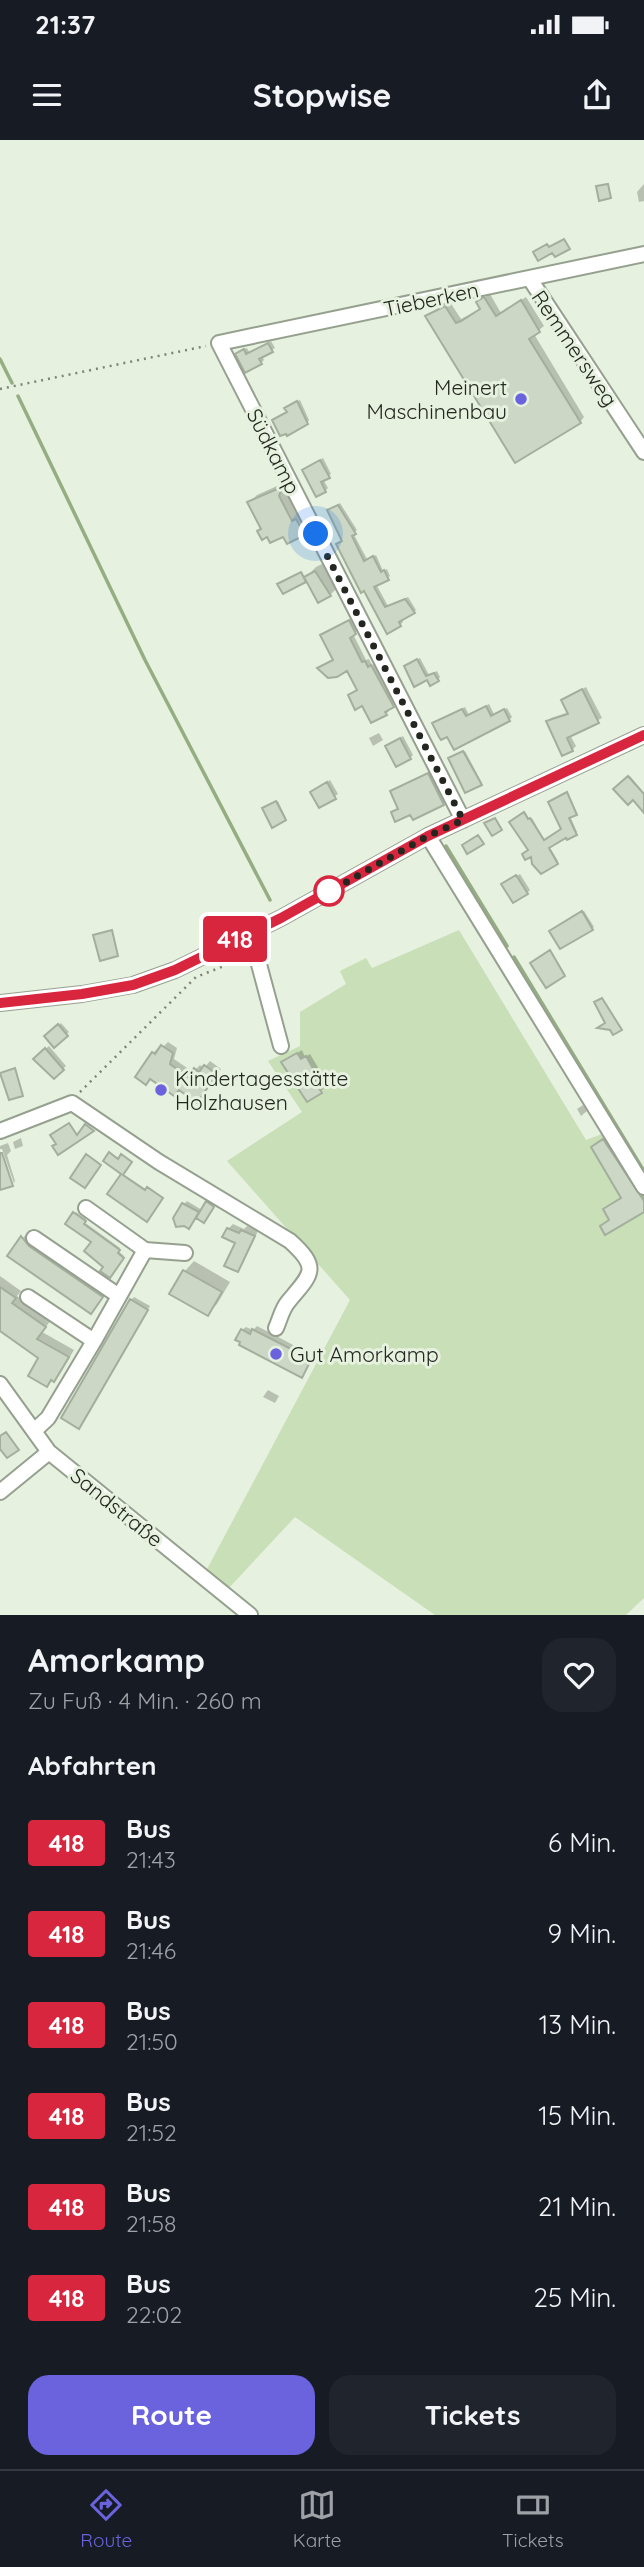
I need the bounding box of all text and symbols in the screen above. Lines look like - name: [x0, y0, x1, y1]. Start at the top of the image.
- text: 21:37: [35, 8, 95, 41]
- text: Stopwise: [253, 75, 391, 115]
- icon: menu: [28, 76, 66, 114]
- icon: share: [578, 76, 616, 114]
- street label: Tieberken: [381, 276, 481, 322]
- street label: Remmersweg: [527, 285, 623, 411]
- place label: Meinert Maschinenbau: [366, 374, 507, 424]
- marker: Meinert Maschinenbau: [513, 391, 529, 407]
- street label: Südkamp: [241, 404, 307, 498]
- your location: [298, 516, 333, 551]
- unlabelled marker: [314, 876, 344, 906]
- line badge: 418: [195, 916, 275, 962]
- text: 418: [217, 924, 253, 954]
- place label: Kindertagesstätte Holzhausen: [175, 1065, 348, 1115]
- marker: Kindertagesstätte Holzhausen: [153, 1082, 169, 1098]
- place label: Gut Amorkamp: [290, 1341, 439, 1367]
- marker: Gut Amorkamp: [268, 1346, 284, 1362]
- street label: Sandstraße: [65, 1462, 169, 1552]
- button: heart: [542, 1638, 616, 1712]
- text: Amorkamp: [28, 1639, 205, 1680]
- text: Zu Fuß · 4 Min. · 260 m: [28, 1686, 262, 1715]
- text: Abfahrten: [28, 1749, 157, 1782]
- text: Bus: [126, 1812, 171, 1845]
- text: 6 Min.: [548, 1826, 616, 1859]
- text: 418: [49, 1828, 84, 1858]
- text: 21:43: [126, 1845, 176, 1874]
- text: Bus: [126, 1903, 171, 1936]
- text: 9 Min.: [548, 1917, 616, 1950]
- text: 418: [49, 1919, 84, 1949]
- text: 21:46: [126, 1936, 176, 1965]
- text: Bus: [126, 1994, 171, 2027]
- text: 13 Min.: [539, 2008, 616, 2041]
- text: 418: [49, 2010, 84, 2040]
- text: 21:50: [126, 2027, 178, 2056]
- text: Bus: [126, 2085, 171, 2118]
- text: 15 Min.: [538, 2099, 616, 2132]
- text: 418: [49, 2101, 84, 2131]
- text: 21:52: [126, 2118, 177, 2147]
- text: Bus: [126, 2176, 171, 2209]
- text: 21 Min.: [538, 2190, 616, 2223]
- text: 418: [49, 2192, 84, 2222]
- text: 21:58: [126, 2209, 177, 2238]
- text: Bus: [126, 2267, 171, 2300]
- text: 25 Min.: [534, 2281, 616, 2314]
- text: 418: [49, 2283, 84, 2313]
- text: 22:02: [126, 2300, 182, 2329]
- button: Route: [28, 2375, 315, 2455]
- button: Tickets: [329, 2375, 616, 2455]
- tab: Route: [80, 2486, 132, 2552]
- tab: Karte: [293, 2486, 342, 2552]
- tab: Tickets: [502, 2486, 564, 2552]

